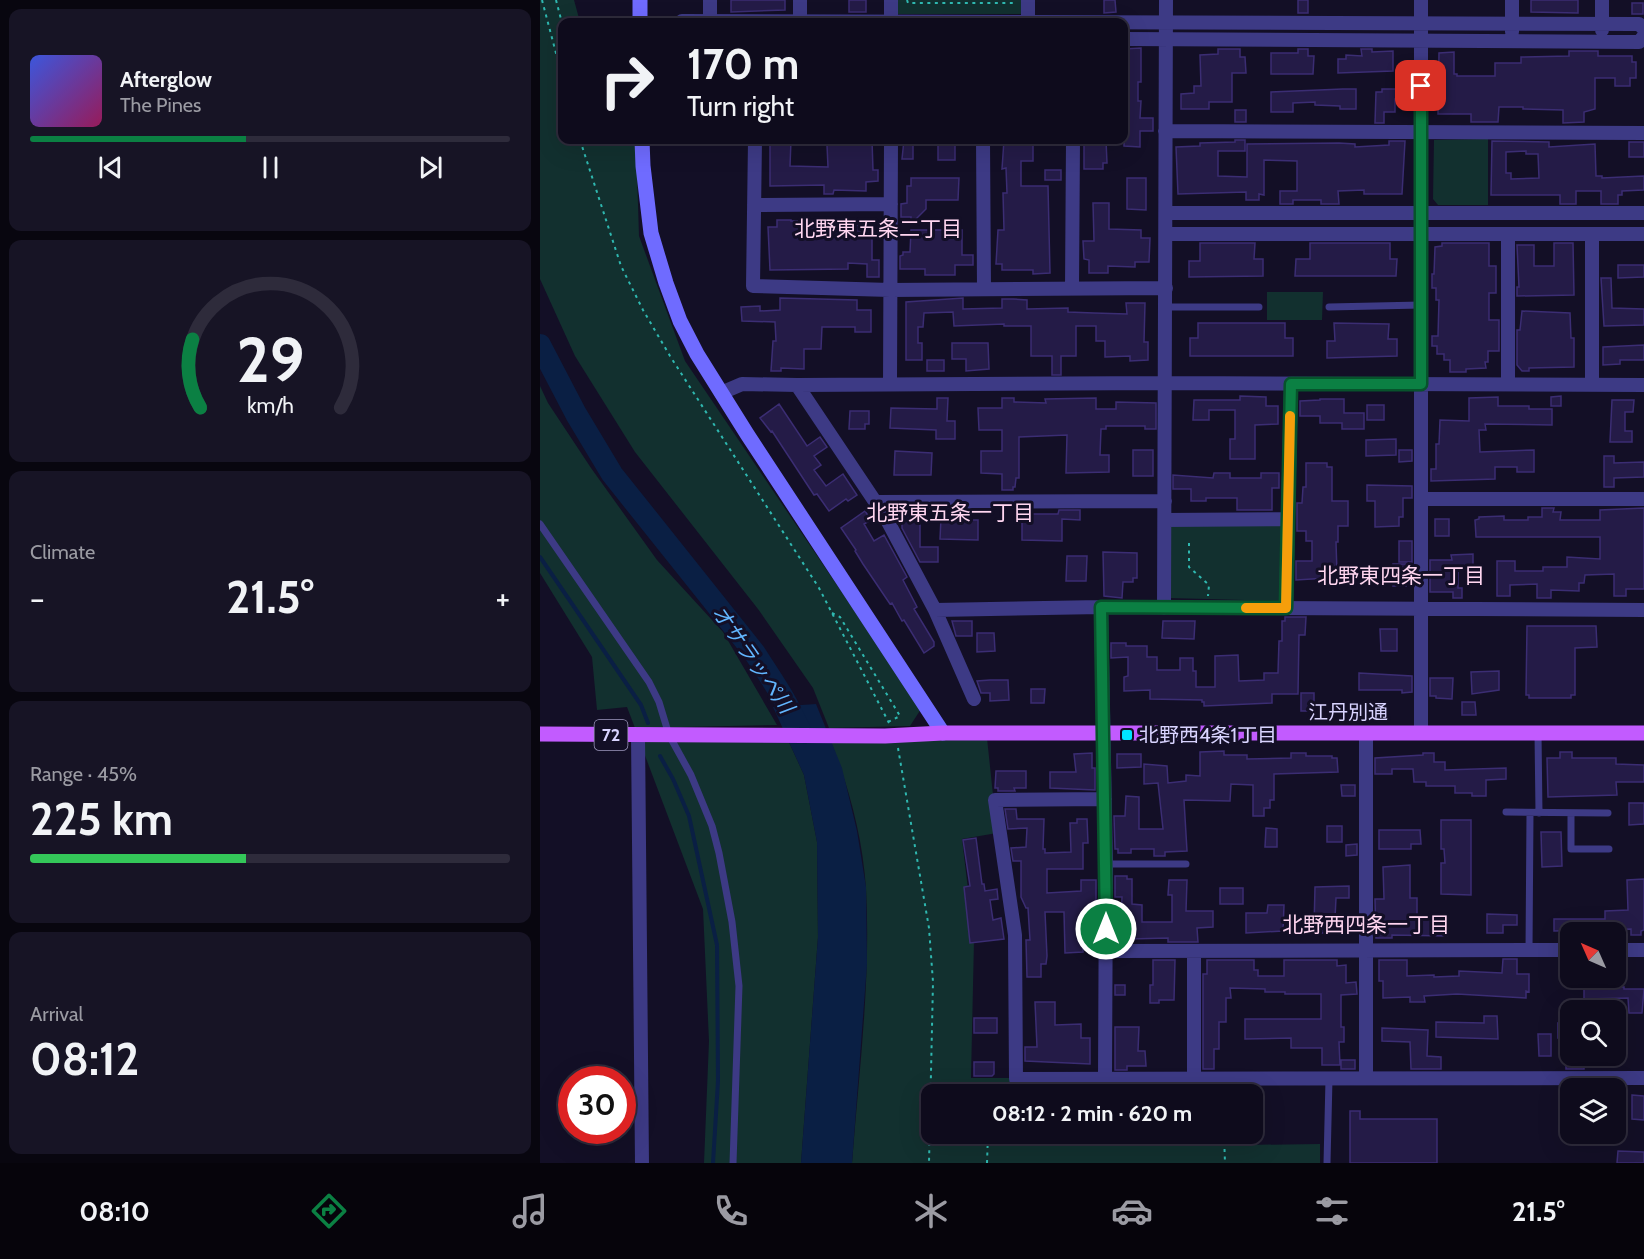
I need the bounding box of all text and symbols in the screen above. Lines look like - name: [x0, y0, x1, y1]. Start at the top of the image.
- text: 170 m: [687, 38, 799, 90]
- icon: right: [588, 42, 666, 120]
- pin: [1395, 60, 1446, 111]
- text: Afterglow: [120, 66, 212, 93]
- icon: arrive: [1404, 69, 1437, 102]
- text: Turn right: [687, 90, 794, 123]
- text: The Pines: [120, 93, 201, 117]
- icon: previous: [94, 151, 127, 184]
- icon: pause: [254, 151, 287, 184]
- icon: next: [414, 151, 447, 184]
- district label: 北野東五条二丁目: [794, 216, 962, 241]
- text: 29: [236, 322, 304, 398]
- text: km/h: [247, 392, 293, 418]
- district label: 北野東五条一丁目: [866, 500, 1034, 525]
- text: Climate: [30, 540, 95, 564]
- district label: 北野東四条一丁目: [1317, 563, 1485, 588]
- text: 21.5°: [226, 570, 314, 624]
- text: −: [30, 578, 45, 618]
- text: +: [495, 578, 510, 618]
- water label: オサラッペ川: [707, 600, 801, 719]
- street label: 江丹別通: [1308, 700, 1388, 724]
- road number: 72: [594, 720, 628, 750]
- place label: 北野西4条1丁目: [1139, 723, 1277, 747]
- marker: 北野西4条1丁目: [1120, 728, 1134, 742]
- text: Range · 45%: [30, 762, 137, 786]
- text: 225 km: [30, 792, 173, 846]
- position arrow: [1074, 897, 1138, 961]
- district label: 北野西四条一丁目: [1282, 912, 1450, 937]
- north arrow: [1560, 922, 1626, 988]
- map controls: [1560, 922, 1626, 1144]
- button: search: [1560, 1000, 1626, 1066]
- text: Arrival: [30, 1002, 83, 1026]
- text: 08:12: [30, 1032, 139, 1086]
- speed limit sign: 30: [558, 1066, 636, 1144]
- button: layers: [1560, 1078, 1626, 1144]
- text: 08:12 · 2 min · 620 m: [992, 1100, 1192, 1127]
- icon: directions: [308, 1190, 350, 1232]
- icon: music: [509, 1190, 551, 1232]
- icon: phone: [710, 1190, 752, 1232]
- icon: climate: [910, 1190, 952, 1232]
- icon: car: [1111, 1190, 1153, 1232]
- icon: filters: [1311, 1190, 1353, 1232]
- text: 08:10: [79, 1195, 150, 1228]
- text: 21.5°: [1512, 1195, 1565, 1228]

